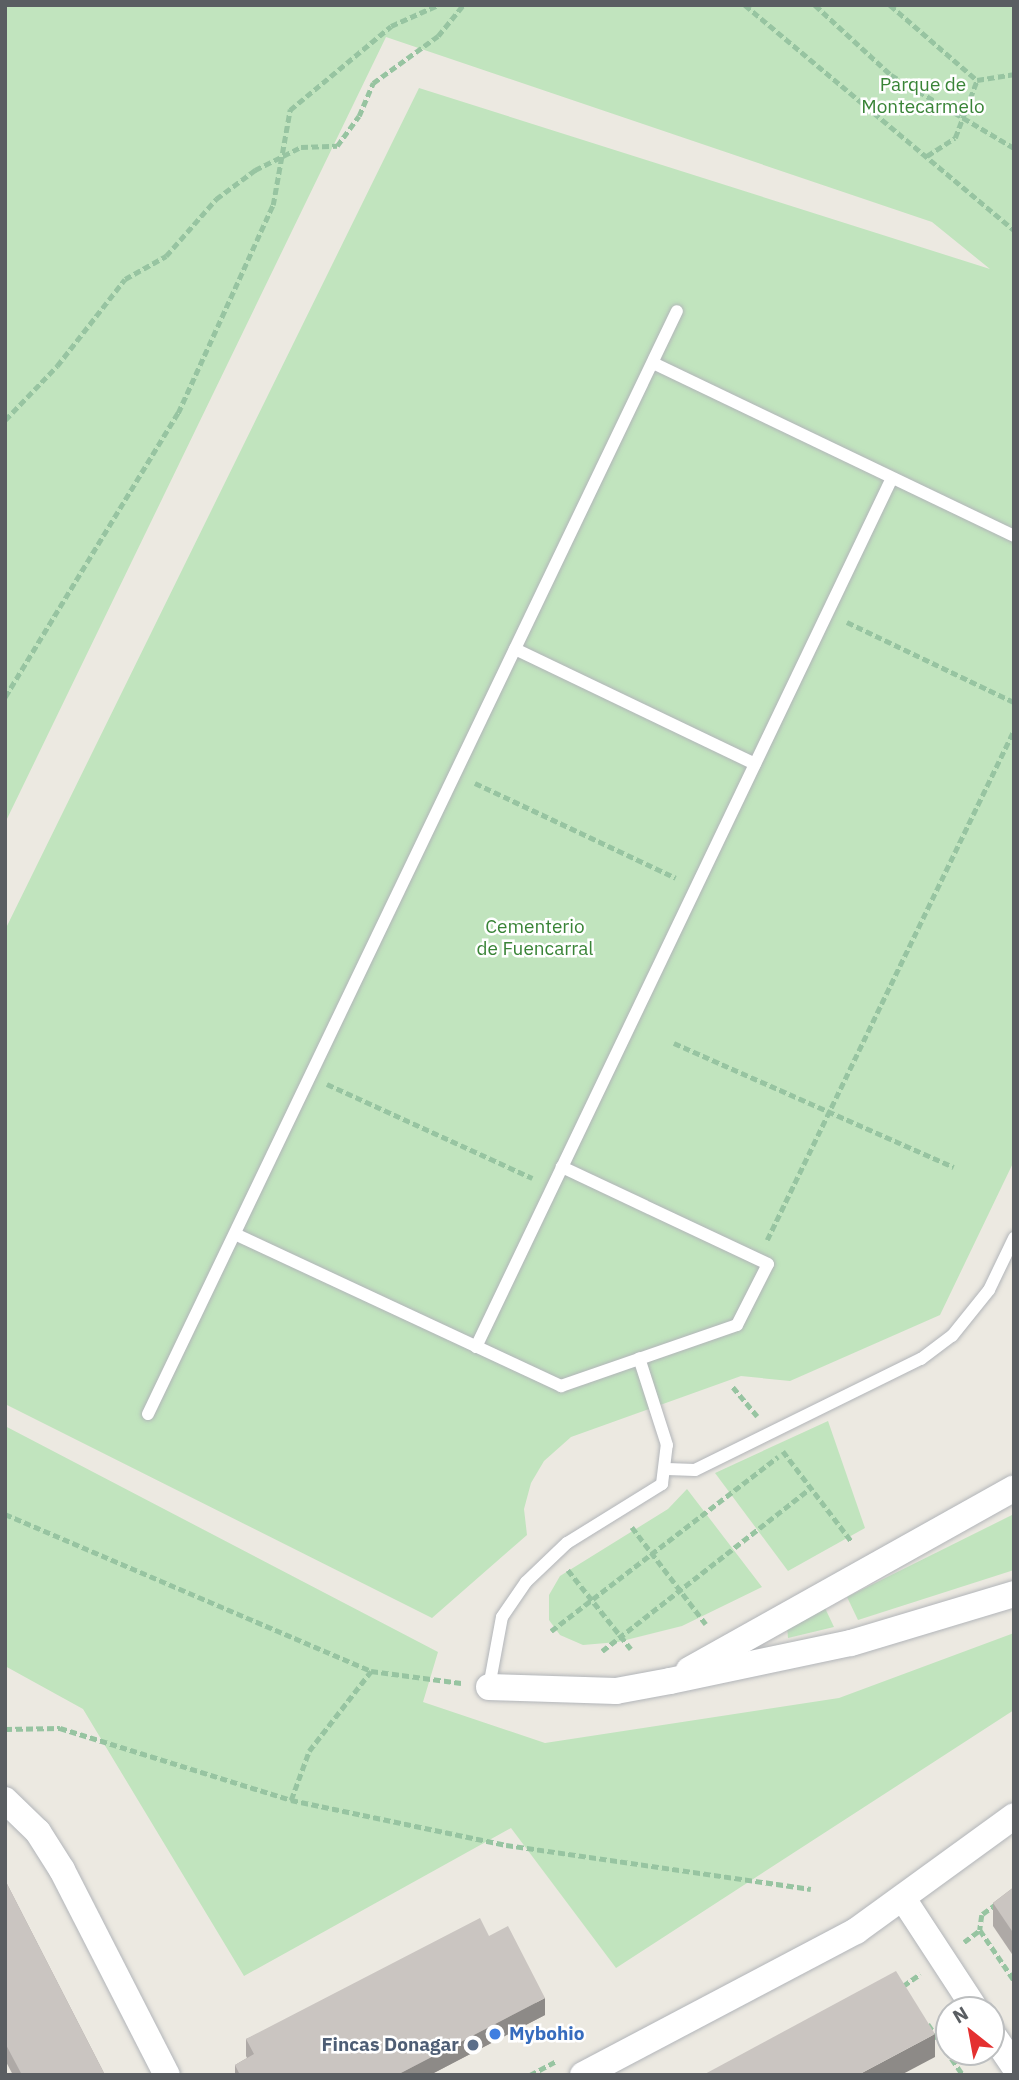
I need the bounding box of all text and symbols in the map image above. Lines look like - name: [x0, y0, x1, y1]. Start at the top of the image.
- park label: Parque de Montecarmelo: [861, 74, 985, 118]
- park label: Cementerio de Fuencarral: [477, 916, 593, 960]
- north arrow: [935, 1996, 1005, 2066]
- text: N: [948, 2001, 972, 2029]
- place label: Mybohio: [509, 2023, 584, 2045]
- marker: Mybohio: [487, 2026, 503, 2042]
- place label: Fincas Donagar: [321, 2034, 459, 2056]
- marker: Fincas Donagar: [465, 2037, 481, 2053]

